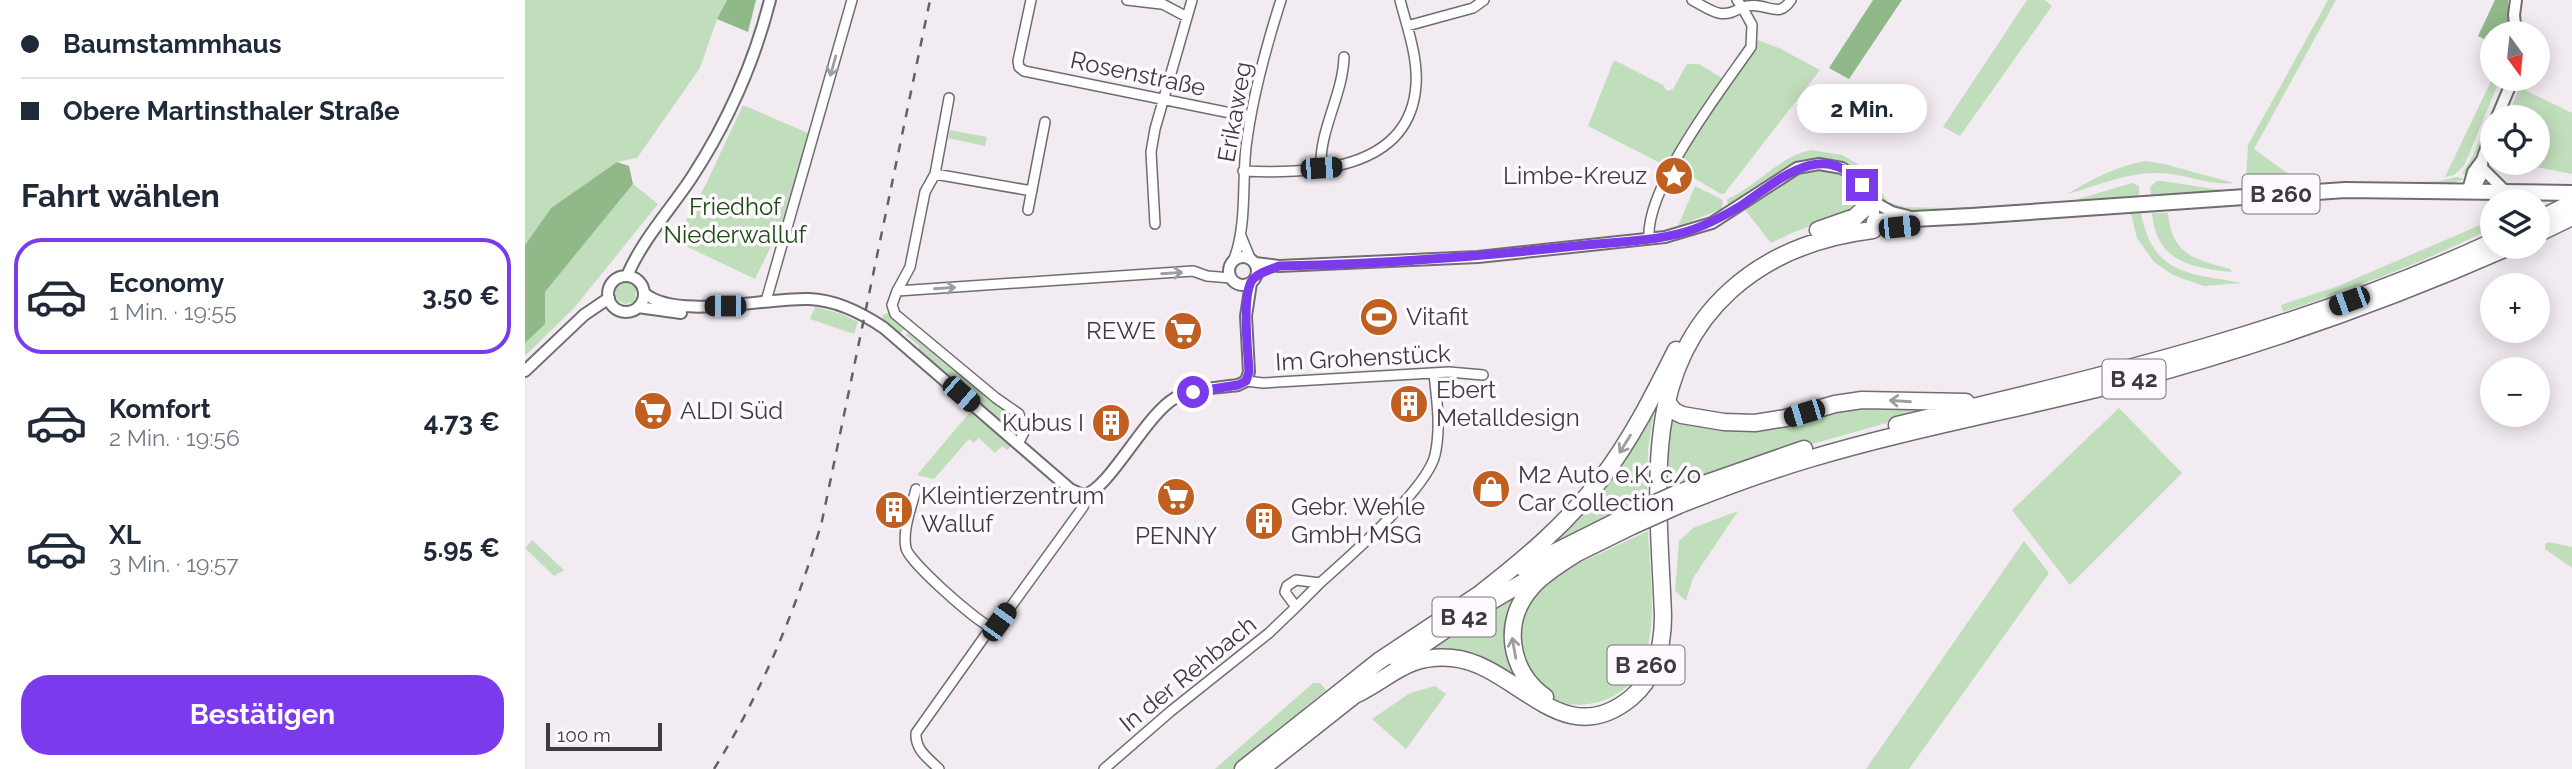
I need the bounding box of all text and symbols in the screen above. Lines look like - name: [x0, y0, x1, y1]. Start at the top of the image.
- north arrow: [2480, 21, 2550, 91]
- map controls: [2480, 21, 2550, 427]
- text: Baumstammhaus: [63, 29, 282, 59]
- street label: Rosenstraße: [1068, 45, 1208, 102]
- one-way arrow: [826, 54, 839, 76]
- street label: Erikaweg: [1211, 59, 1258, 164]
- callout: 2 Min.: [1797, 83, 1927, 132]
- text: 2 Min.: [1830, 95, 1894, 122]
- text: Obere Martinsthaler Straße: [63, 96, 400, 126]
- button: locate: [2480, 105, 2550, 175]
- place icon: Limbe-Kreuz: [1653, 155, 1695, 197]
- car: [1300, 156, 1343, 180]
- place label: Limbe-Kreuz: [1503, 161, 1647, 190]
- route end: [1846, 169, 1878, 201]
- road number: B 260: [2243, 174, 2320, 214]
- text: Fahrt wählen: [21, 177, 220, 214]
- button: layers: [2480, 189, 2550, 259]
- park label: Friedhof Niederwalluf: [664, 192, 807, 249]
- car: [1878, 214, 1921, 240]
- icon: car: [25, 265, 88, 328]
- one-way arrow: [1160, 266, 1183, 279]
- text: Economy: [109, 268, 224, 298]
- button: +: [2480, 273, 2550, 343]
- text: 3.50 €: [422, 281, 500, 311]
- one-way arrow: [933, 281, 956, 294]
- car: [2326, 284, 2373, 318]
- car: [705, 296, 747, 317]
- sports icon: Vitafit: [1358, 296, 1400, 338]
- text: 1 Min. · 19:55: [109, 298, 236, 325]
- place label: Vitafit: [1406, 302, 1469, 331]
- supermarket icon: REWE: [1162, 310, 1204, 352]
- place label: REWE: [1086, 316, 1156, 345]
- street label: Im Grohenstück: [1275, 338, 1452, 377]
- button: −: [2480, 357, 2550, 427]
- road number: B 42: [2103, 360, 2165, 398]
- car: [939, 372, 984, 416]
- place label: Ebert Metalldesign: [1436, 375, 1580, 432]
- route start: [1177, 376, 1209, 408]
- building icon: Ebert Metalldesign: [1388, 383, 1430, 425]
- supermarket icon: ALDI Süd: [632, 390, 674, 432]
- icon: car: [25, 391, 88, 454]
- text: Komfort: [109, 394, 211, 424]
- one-way arrow: [1889, 394, 1912, 407]
- place label: ALDI Süd: [680, 396, 783, 425]
- car: [1781, 397, 1828, 429]
- building icon: Kubus I: [1090, 402, 1132, 444]
- text: 4.73 €: [424, 407, 500, 437]
- place label: Kubus I: [1002, 408, 1084, 437]
- text: 2 Min. · 19:56: [109, 424, 240, 451]
- one-way arrow: [1618, 433, 1632, 453]
- place label: M2 Auto e.K. c/o Car Collection: [1518, 460, 1701, 517]
- shop icon: M2 Auto e.K. c/o Car Collection: [1470, 468, 1512, 510]
- supermarket icon: PENNY: [1155, 476, 1197, 518]
- place label: Kleintierzentrum Walluf: [921, 481, 1104, 538]
- building icon: Kleintierzentrum Walluf: [873, 489, 915, 531]
- place label: Gebr. Wehle GmbH MSG: [1291, 492, 1425, 549]
- building icon: Gebr. Wehle GmbH MSG: [1243, 500, 1285, 542]
- icon: car: [25, 517, 88, 580]
- text: XL: [109, 520, 141, 550]
- place label: PENNY: [1135, 521, 1217, 550]
- text: 5.95 €: [423, 533, 500, 563]
- text: 3 Min. · 19:57: [109, 550, 239, 577]
- road number: B 42: [1433, 597, 1495, 636]
- car: [979, 599, 1020, 645]
- street label: In der Rehbach: [1113, 610, 1262, 738]
- one-way arrow: [1507, 637, 1520, 660]
- road number: B 260: [1607, 646, 1685, 684]
- button: Bestätigen: [21, 675, 504, 755]
- scale bar: [546, 720, 661, 752]
- text: 100 m: [557, 724, 611, 746]

